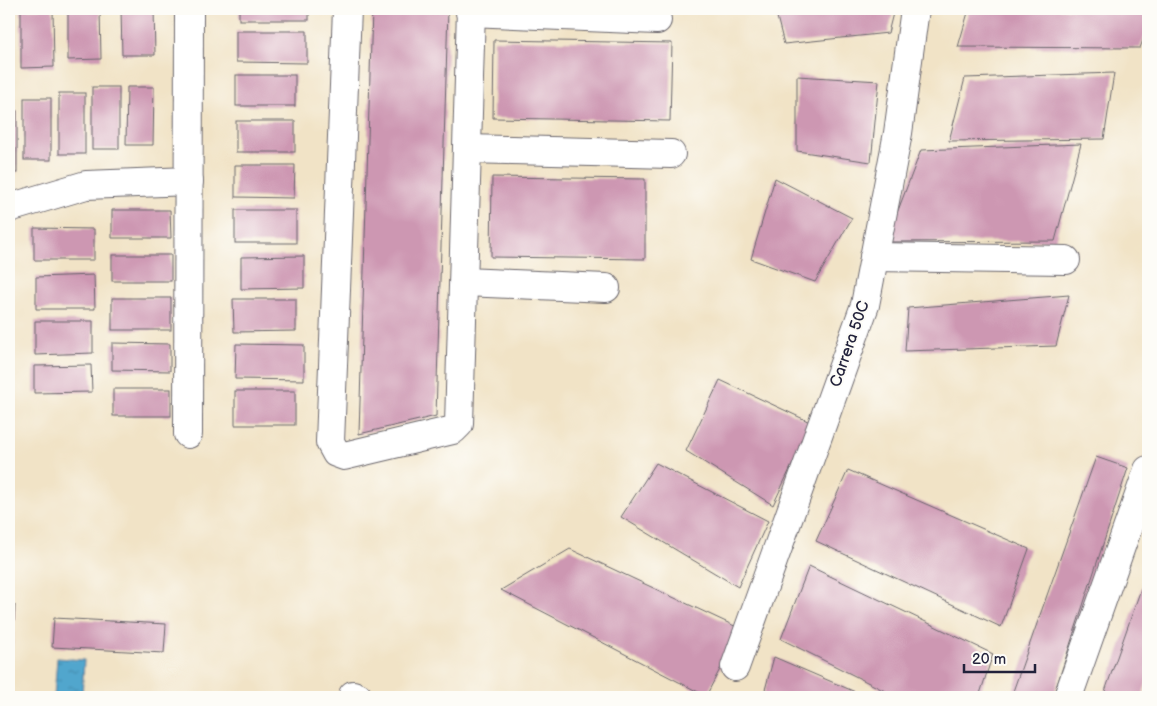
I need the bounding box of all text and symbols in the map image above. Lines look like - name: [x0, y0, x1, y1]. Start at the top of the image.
- street label: Carrera 50C: [826, 298, 874, 390]
- scale bar: [964, 641, 1036, 673]
- text: 20 m: [972, 650, 1006, 669]

